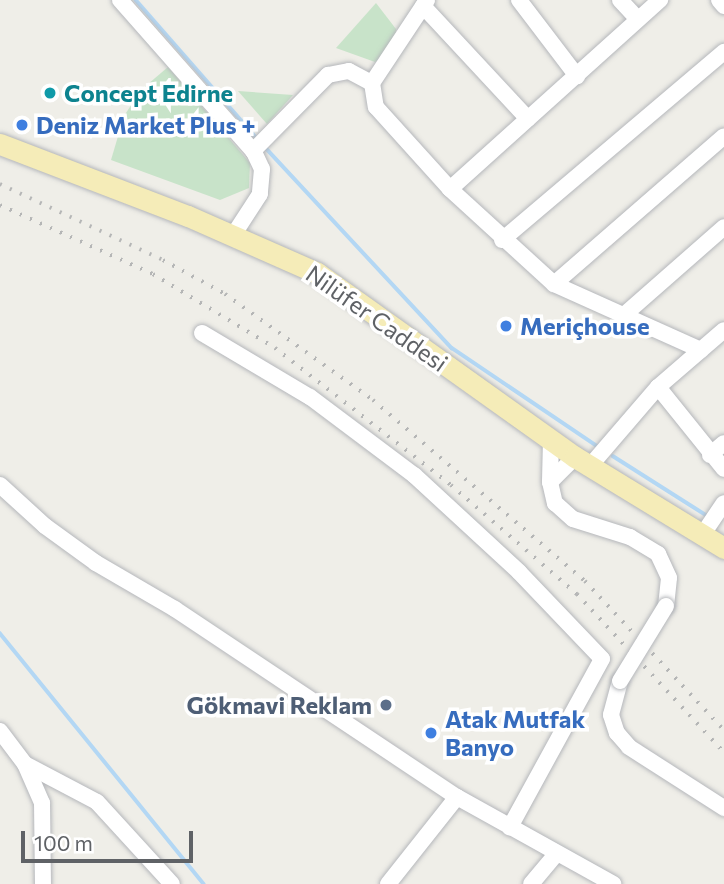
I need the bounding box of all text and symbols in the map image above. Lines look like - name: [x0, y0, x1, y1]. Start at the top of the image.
- place label: Concept Edirne: [64, 79, 233, 107]
- marker: Concept Edirne: [42, 85, 58, 101]
- place label: Deniz Market Plus +: [36, 111, 256, 139]
- marker: Deniz Market Plus +: [14, 117, 30, 133]
- street label: Nilüfer Caddesi: [301, 259, 453, 377]
- place label: Meriçhouse: [520, 312, 650, 340]
- marker: Meriçhouse: [498, 318, 514, 334]
- place label: Gökmavi Reklam: [187, 691, 372, 719]
- marker: Gökmavi Reklam: [378, 697, 394, 713]
- place label: Atak Mutfak Banyo: [445, 705, 585, 761]
- marker: Atak Mutfak Banyo: [423, 725, 439, 741]
- scale bar: [24, 818, 196, 862]
- text: 100 m: [34, 830, 93, 855]

